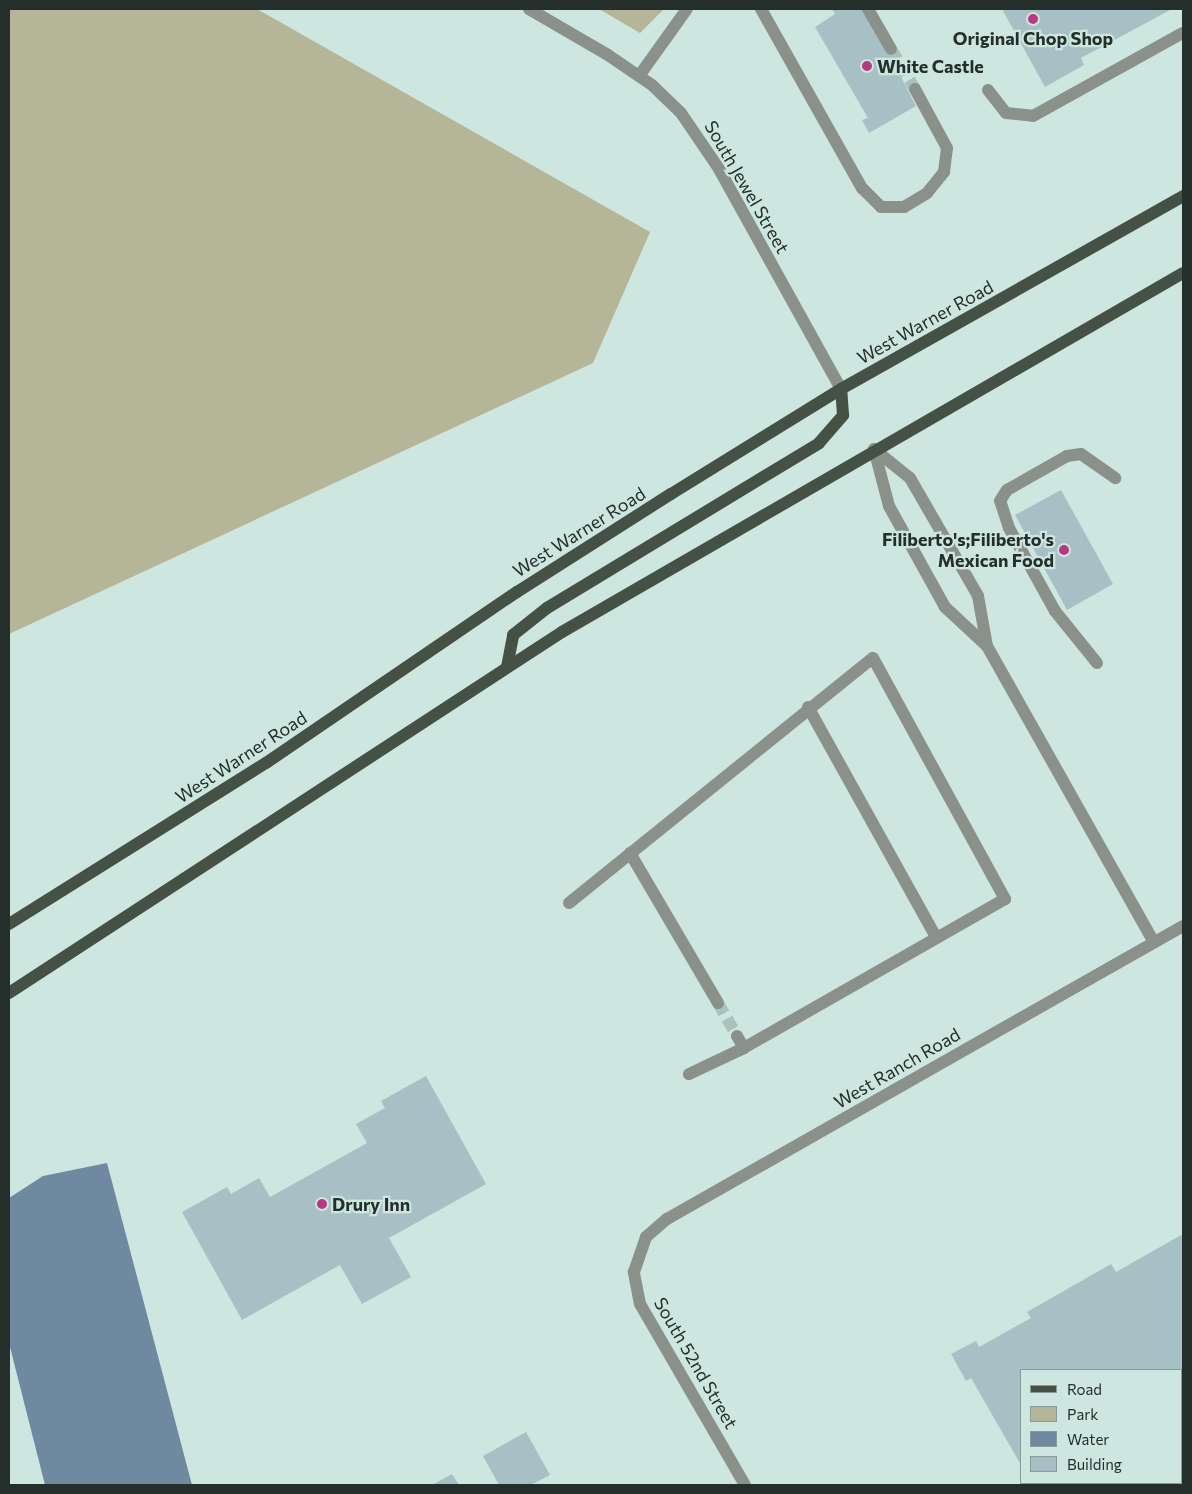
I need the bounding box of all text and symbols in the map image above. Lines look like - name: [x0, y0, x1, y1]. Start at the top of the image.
- marker: Original Chop Shop: [1027, 13, 1039, 25]
- place label: Original Chop Shop: [953, 27, 1113, 49]
- place label: White Castle: [877, 55, 984, 77]
- marker: White Castle: [861, 60, 873, 72]
- street label: South Jewel Street: [700, 117, 794, 257]
- street label: West Warner Road: [853, 276, 997, 368]
- street label: West Warner Road: [509, 483, 649, 581]
- place label: Filiberto's;Filiberto's Mexican Food: [882, 529, 1054, 572]
- marker: Filiberto's;Filiberto's Mexican Food: [1058, 544, 1070, 556]
- street label: West Warner Road: [171, 707, 311, 807]
- street label: West Ranch Road: [830, 1023, 964, 1113]
- place label: Drury Inn: [332, 1193, 410, 1215]
- marker: Drury Inn: [316, 1198, 328, 1210]
- street label: South 52nd Street: [650, 1294, 742, 1432]
- legend: [1020, 1369, 1182, 1484]
- text: Road: [1067, 1380, 1102, 1398]
- text: Park: [1067, 1405, 1098, 1423]
- text: Water: [1067, 1430, 1109, 1448]
- text: Building: [1067, 1455, 1122, 1473]

